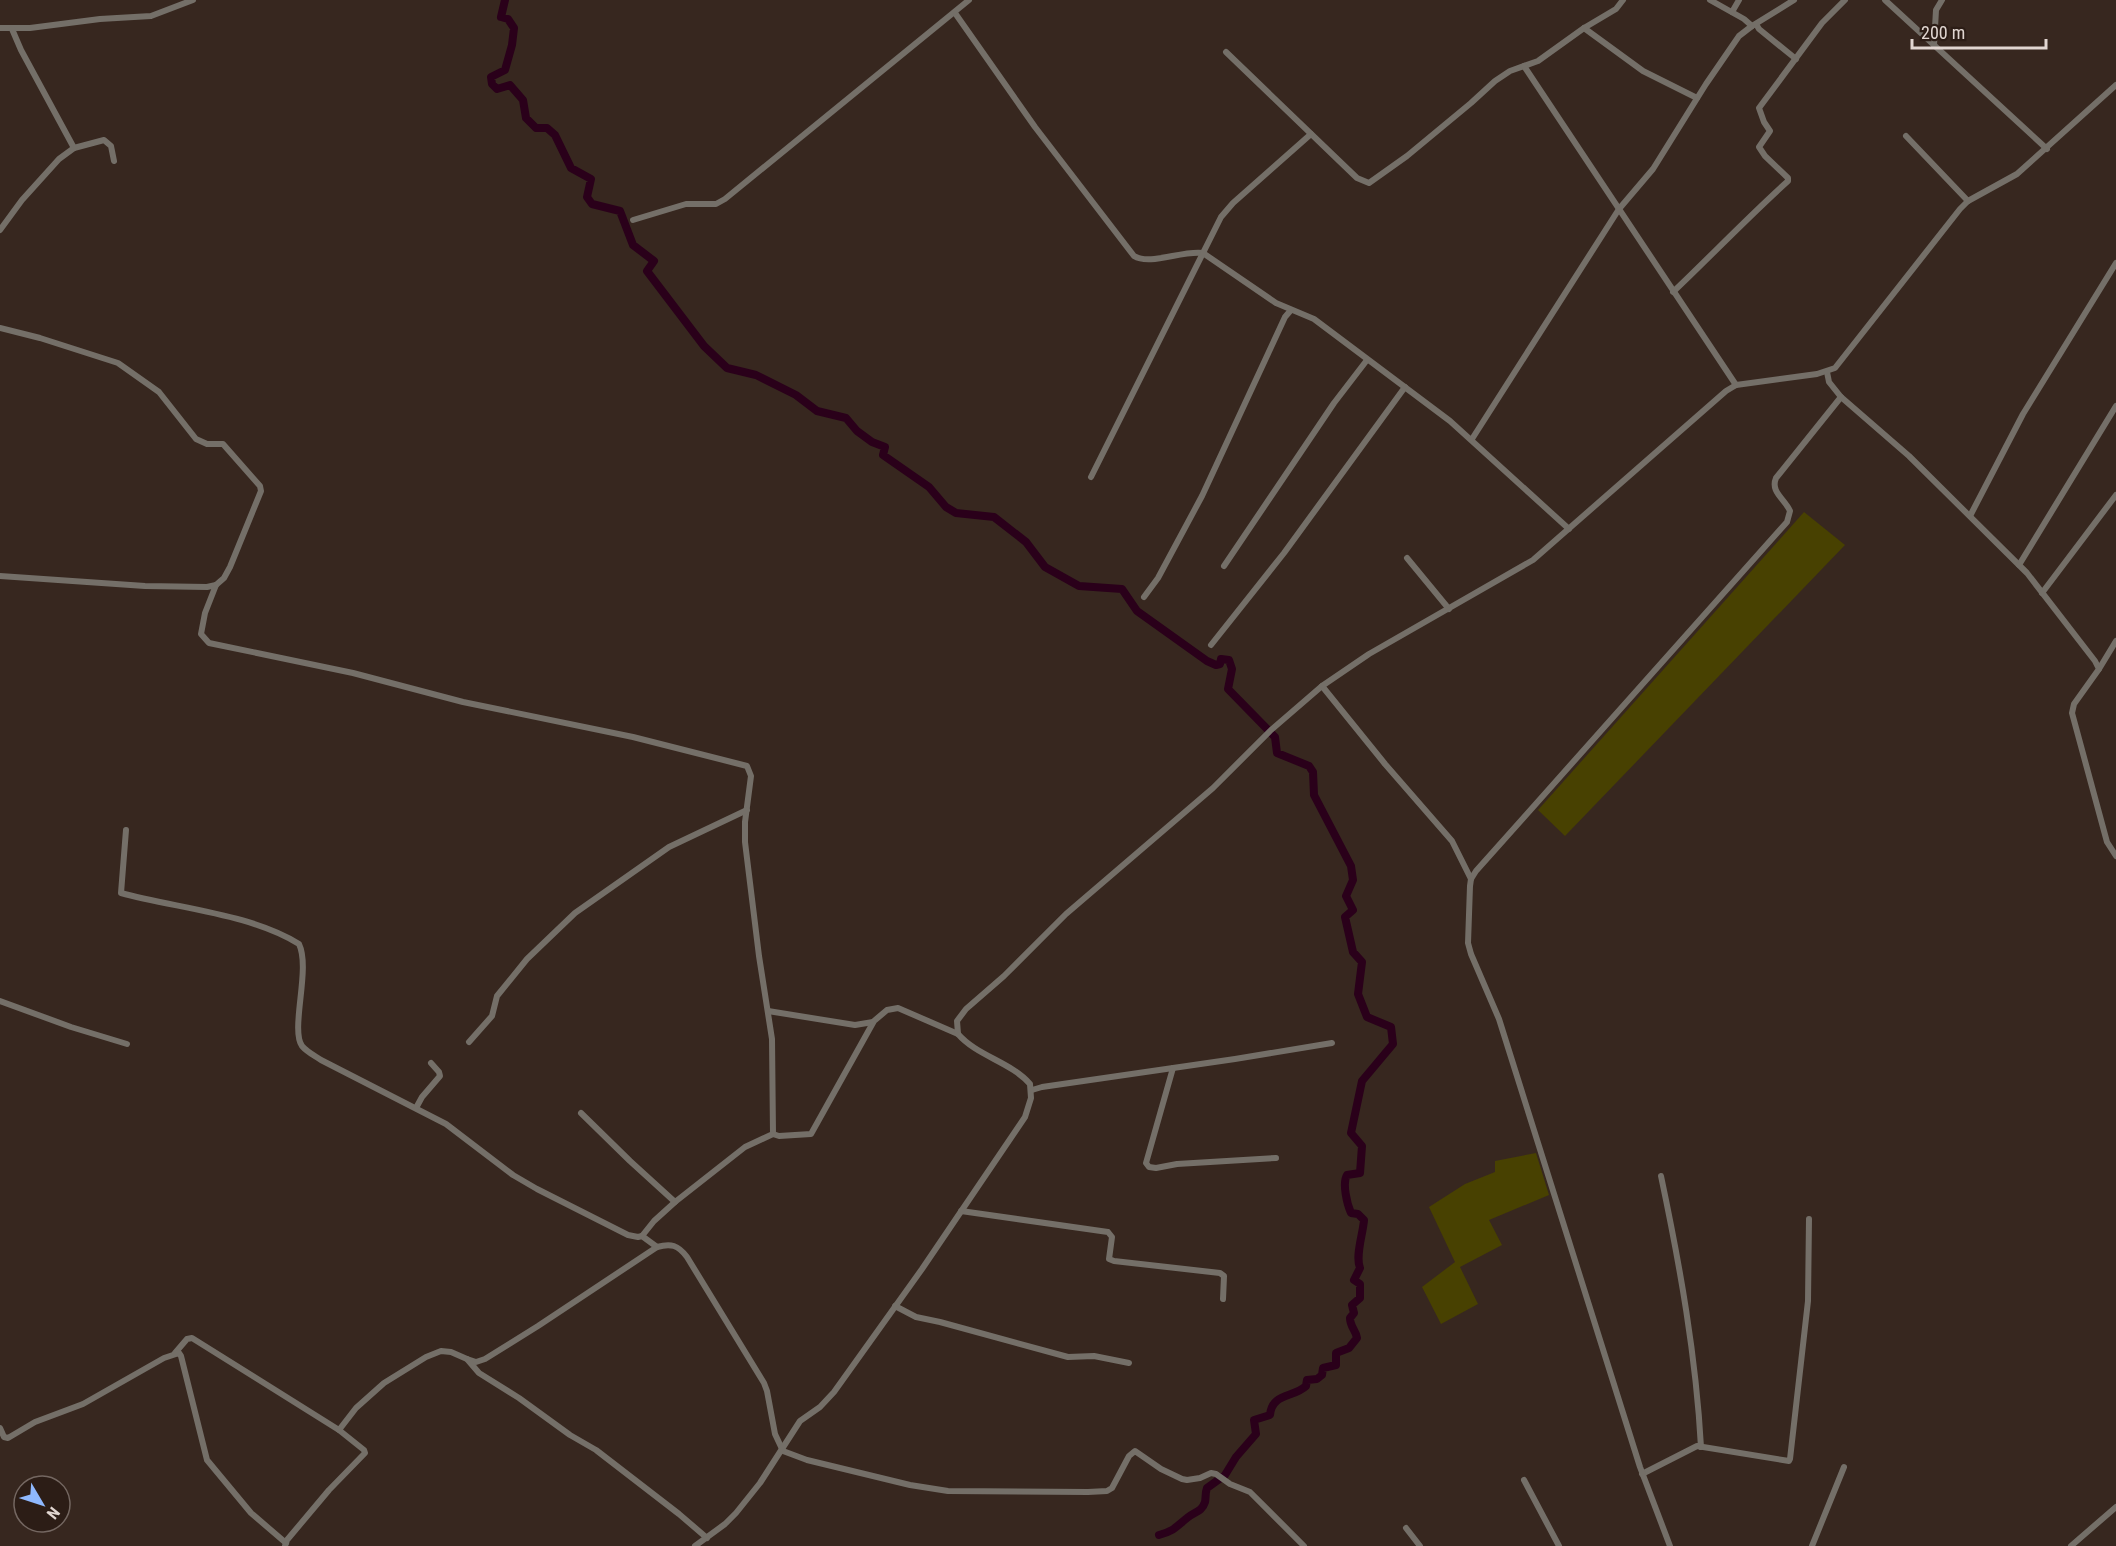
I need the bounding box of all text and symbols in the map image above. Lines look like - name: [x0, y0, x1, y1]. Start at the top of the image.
- scale bar: [1912, 12, 2046, 50]
- text: 200 m: [1921, 22, 1965, 43]
- north arrow: [12, 1474, 72, 1534]
- text: N: [43, 1503, 64, 1523]

